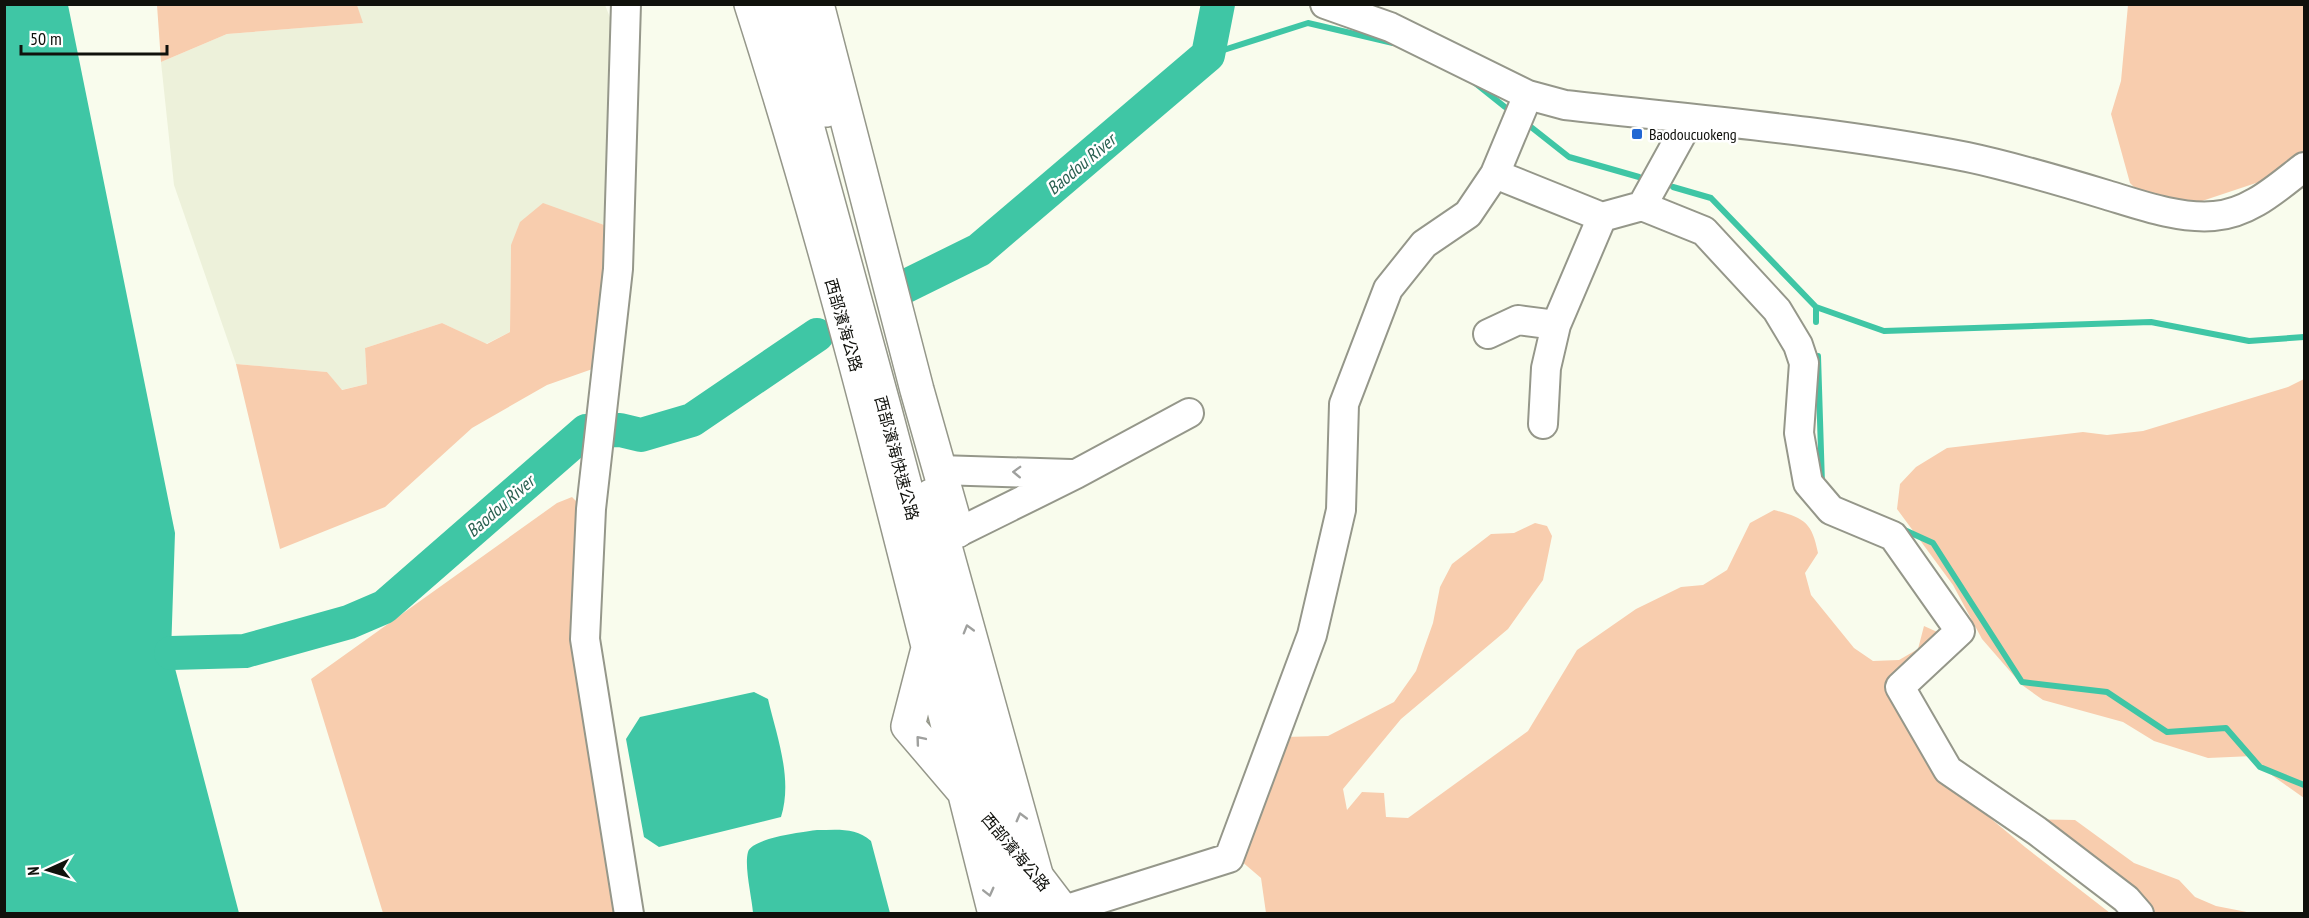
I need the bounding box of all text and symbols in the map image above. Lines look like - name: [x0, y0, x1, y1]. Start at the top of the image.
- scale bar: [21, 18, 166, 56]
- text: 50 m: [30, 27, 62, 50]
- place label: Baodoucuokeng: [1649, 124, 1737, 144]
- water label: Baodou River: [1042, 127, 1122, 199]
- marker: Baodoucuokeng: [1630, 127, 1644, 141]
- street label: 西部濱海公路: [821, 276, 867, 374]
- street label: 西部濱海快速公路: [871, 394, 923, 522]
- one-way arrow: [1013, 466, 1022, 478]
- water label: Baodou River: [461, 468, 541, 542]
- one-way arrow: [963, 624, 975, 635]
- one-way arrow: [916, 736, 927, 747]
- street label: 西部濱海公路: [977, 809, 1055, 895]
- one-way arrow: [1015, 812, 1028, 822]
- north arrow: [18, 840, 78, 900]
- text: N: [23, 866, 43, 876]
- one-way arrow: [982, 887, 995, 897]

